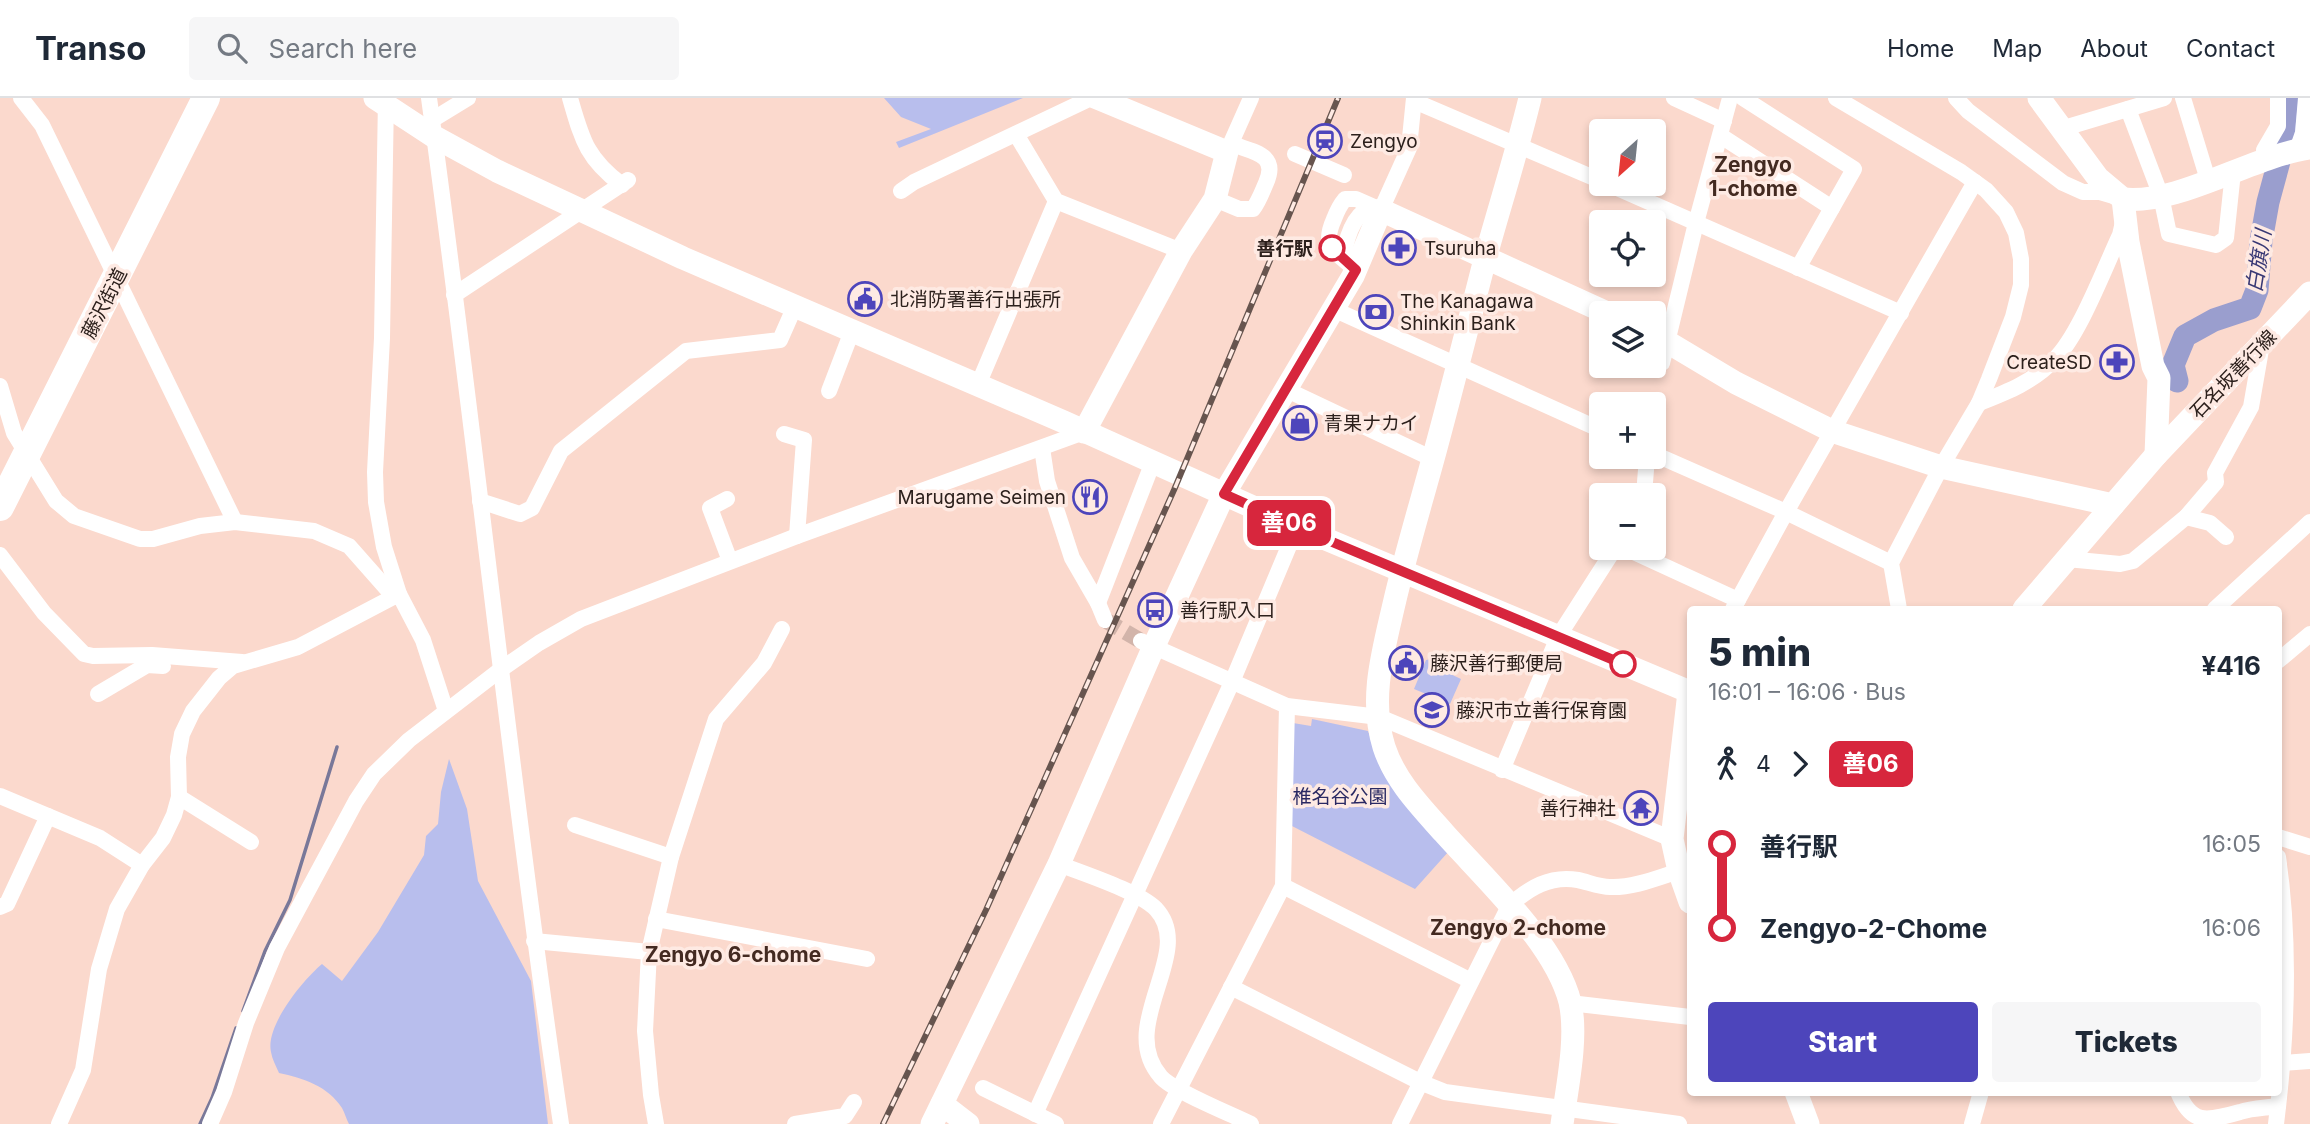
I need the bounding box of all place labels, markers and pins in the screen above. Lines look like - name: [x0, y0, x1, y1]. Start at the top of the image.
- station icon: Zengyo: [1306, 122, 1344, 160]
- place label: Zengyo: [1350, 130, 1418, 153]
- pharmacy icon: Tsuruha: [1380, 229, 1418, 267]
- marker: 善行駅: [1319, 235, 1345, 261]
- place label: 善行駅: [1256, 237, 1313, 260]
- place label: Tsuruha: [1424, 237, 1496, 260]
- public building icon: 北消防署善行出張所: [846, 280, 884, 318]
- place label: 北消防署善行出張所: [890, 288, 1061, 311]
- place label: The Kanagawa Shinkin Bank: [1400, 290, 1534, 335]
- bank icon: The Kanagawa Shinkin Bank: [1357, 293, 1395, 331]
- pharmacy icon: CreateSD: [2098, 343, 2136, 381]
- place label: CreateSD: [2006, 351, 2092, 374]
- shop icon: 青果ナカイ: [1281, 404, 1319, 442]
- place label: 青果ナカイ: [1324, 412, 1419, 435]
- restaurant icon: Marugame Seimen: [1071, 478, 1109, 516]
- place label: Marugame Seimen: [898, 486, 1066, 509]
- bus stop icon: 善行駅入口: [1136, 591, 1174, 629]
- place label: 善行駅入口: [1180, 599, 1275, 622]
- public building icon: 藤沢善行郵便局: [1387, 644, 1425, 682]
- unlabelled marker: [1610, 651, 1636, 677]
- place label: 藤沢善行郵便局: [1430, 652, 1563, 675]
- school or university icon: 藤沢市立善行保育園: [1413, 691, 1451, 729]
- place label: 藤沢市立善行保育園: [1456, 699, 1627, 722]
- temple icon: 善行神社: [1622, 789, 1660, 827]
- place label: 善行神社: [1540, 797, 1616, 820]

